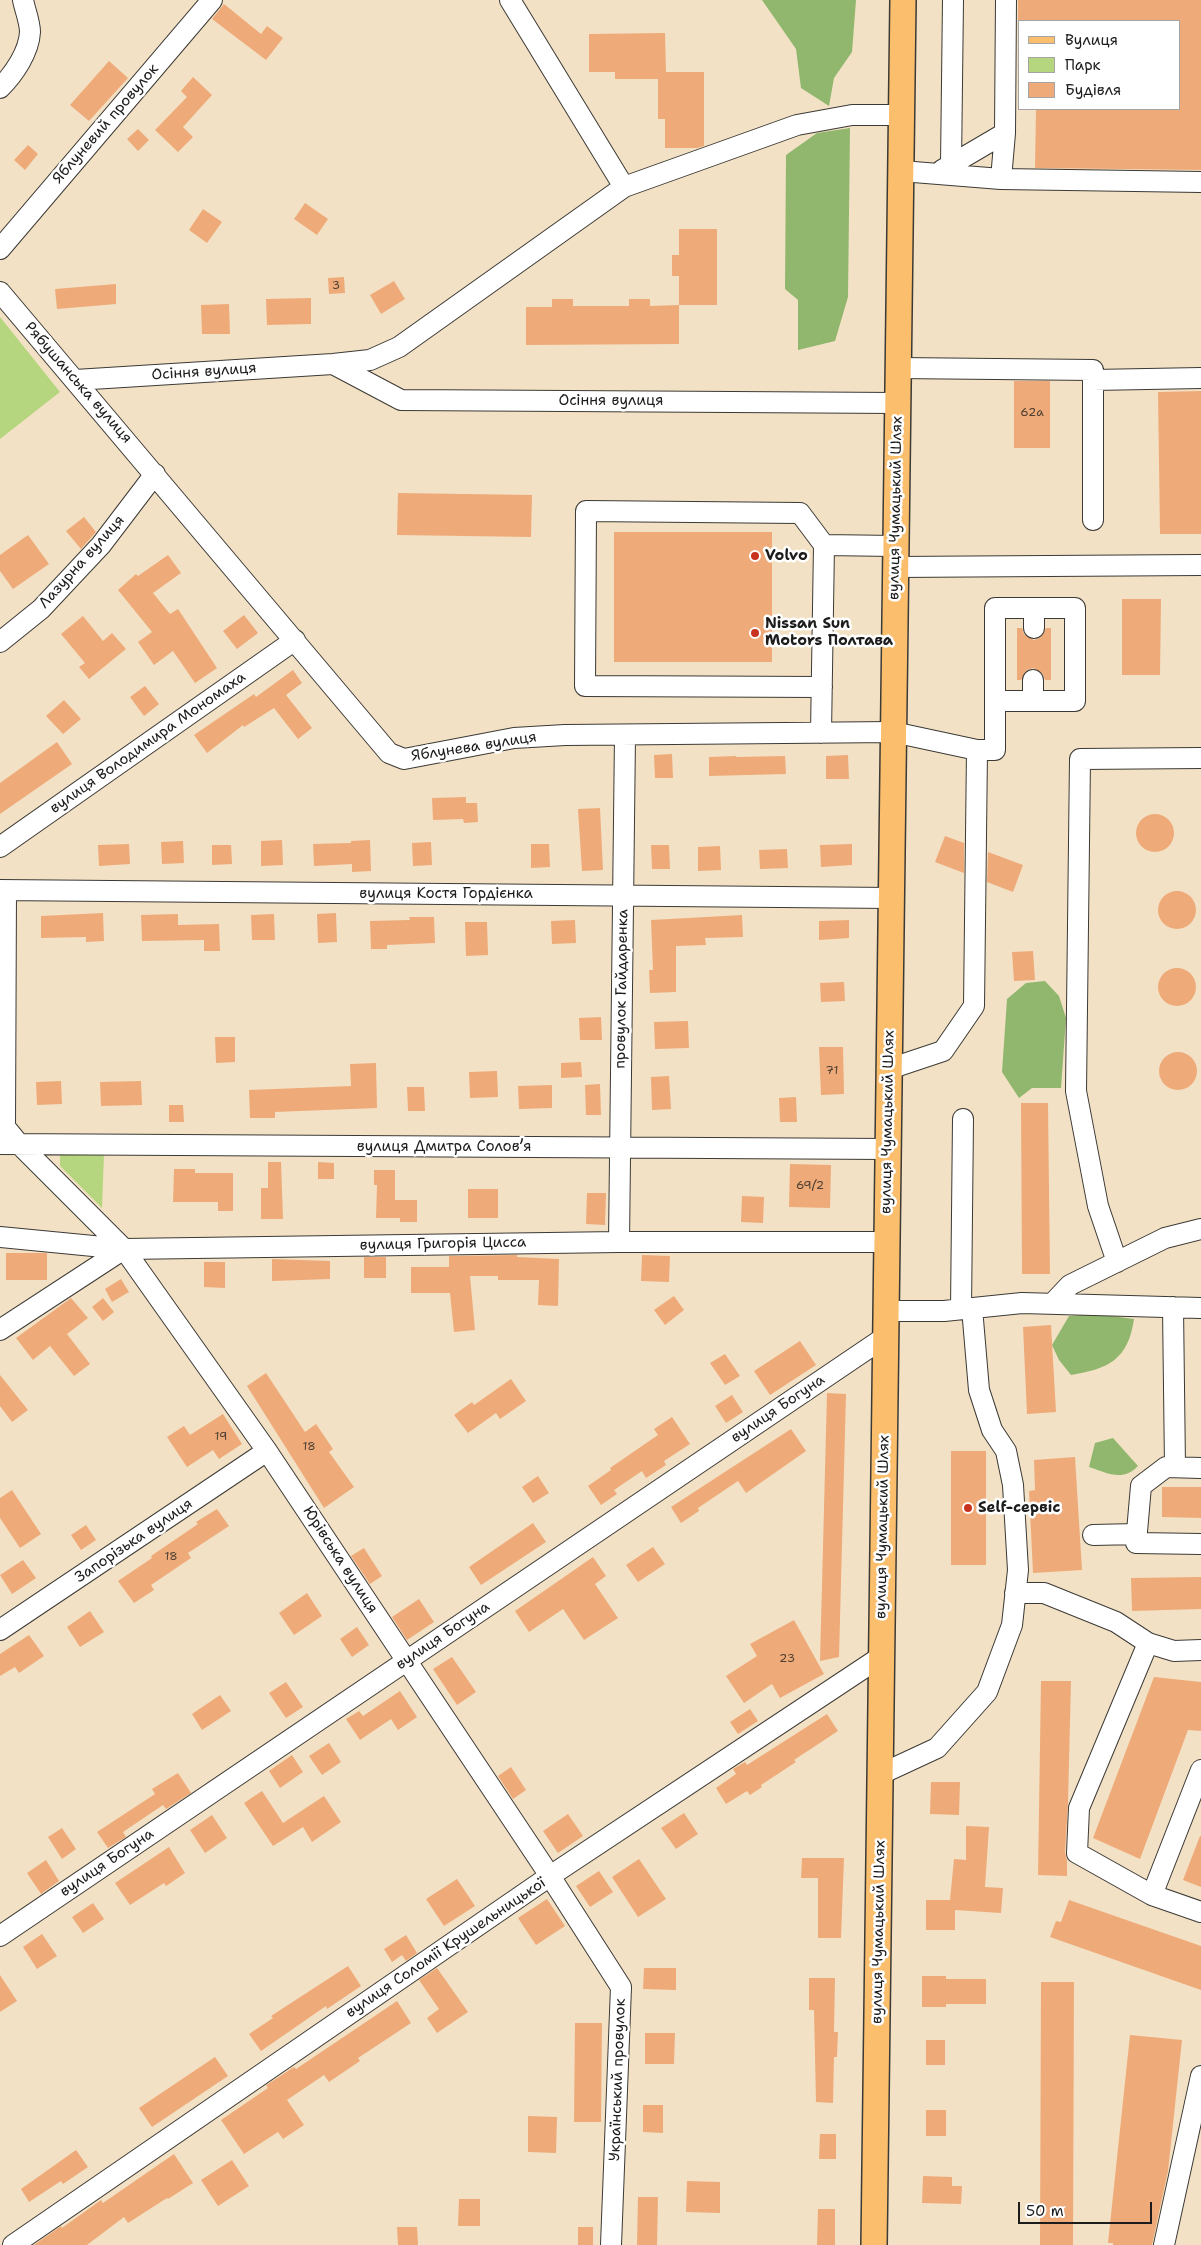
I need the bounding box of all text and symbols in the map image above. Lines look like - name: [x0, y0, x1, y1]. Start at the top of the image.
- legend: [1018, 20, 1181, 110]
- text: Вулиця: [1065, 30, 1118, 50]
- text: Парк: [1065, 55, 1101, 75]
- street label: Яблуневий провулок: [49, 60, 163, 188]
- text: Будівля: [1065, 80, 1121, 100]
- house number: 3: [332, 279, 340, 293]
- street label: Рябушанська вулиця: [20, 319, 136, 447]
- street label: Осіння вулиця: [151, 359, 257, 385]
- street label: Осіння вулиця: [558, 392, 664, 410]
- house number: 62а: [1020, 406, 1044, 420]
- street label: вулиця Чумацький Шлях: [885, 416, 907, 600]
- street label: Лазурна вулиця: [35, 512, 129, 612]
- place label: Volvo: [765, 547, 808, 565]
- marker: Volvo: [749, 550, 761, 562]
- place label: Nissan Sun Motors Полтава: [765, 615, 893, 650]
- marker: Nissan Sun Motors Полтава: [749, 627, 761, 639]
- street label: вулиця Володимира Мономаха: [47, 668, 249, 818]
- street label: Яблунева вулиця: [410, 728, 538, 766]
- street label: вулиця Костя Гордієнка: [359, 885, 533, 903]
- street label: провулок Гайдаренка: [612, 909, 632, 1069]
- street label: вулиця Чумацький Шлях: [877, 1030, 899, 1214]
- house number: 71: [826, 1064, 838, 1078]
- street label: вулиця Дмитра Соловʼя: [357, 1138, 531, 1156]
- house number: 69/2: [796, 1179, 824, 1193]
- street label: вулиця Григорія Цисса: [360, 1234, 526, 1254]
- street label: вулиця Богуна: [728, 1371, 828, 1447]
- house number: 19: [215, 1430, 227, 1444]
- street label: вулиця Чумацький Шлях: [872, 1435, 894, 1619]
- house number: 18: [302, 1440, 316, 1454]
- street label: Запорізька вулиця: [72, 1495, 196, 1587]
- place label: Self-сервіс: [978, 1499, 1060, 1517]
- marker: Self-сервіс: [962, 1502, 974, 1514]
- street label: Юрівська вулиця: [299, 1503, 381, 1617]
- house number: 18: [164, 1550, 178, 1564]
- street label: вулиця Богуна: [393, 1598, 493, 1674]
- house number: 23: [779, 1652, 795, 1666]
- street label: вулиця Богуна: [57, 1825, 157, 1901]
- street label: вулиця Чумацький Шлях: [868, 1840, 890, 2024]
- street label: вулиця Соломії Крушельницької: [343, 1874, 549, 2022]
- street label: Український провулок: [606, 1998, 630, 2162]
- scale bar: [1021, 2192, 1155, 2224]
- text: 50 m: [1026, 2201, 1064, 2221]

